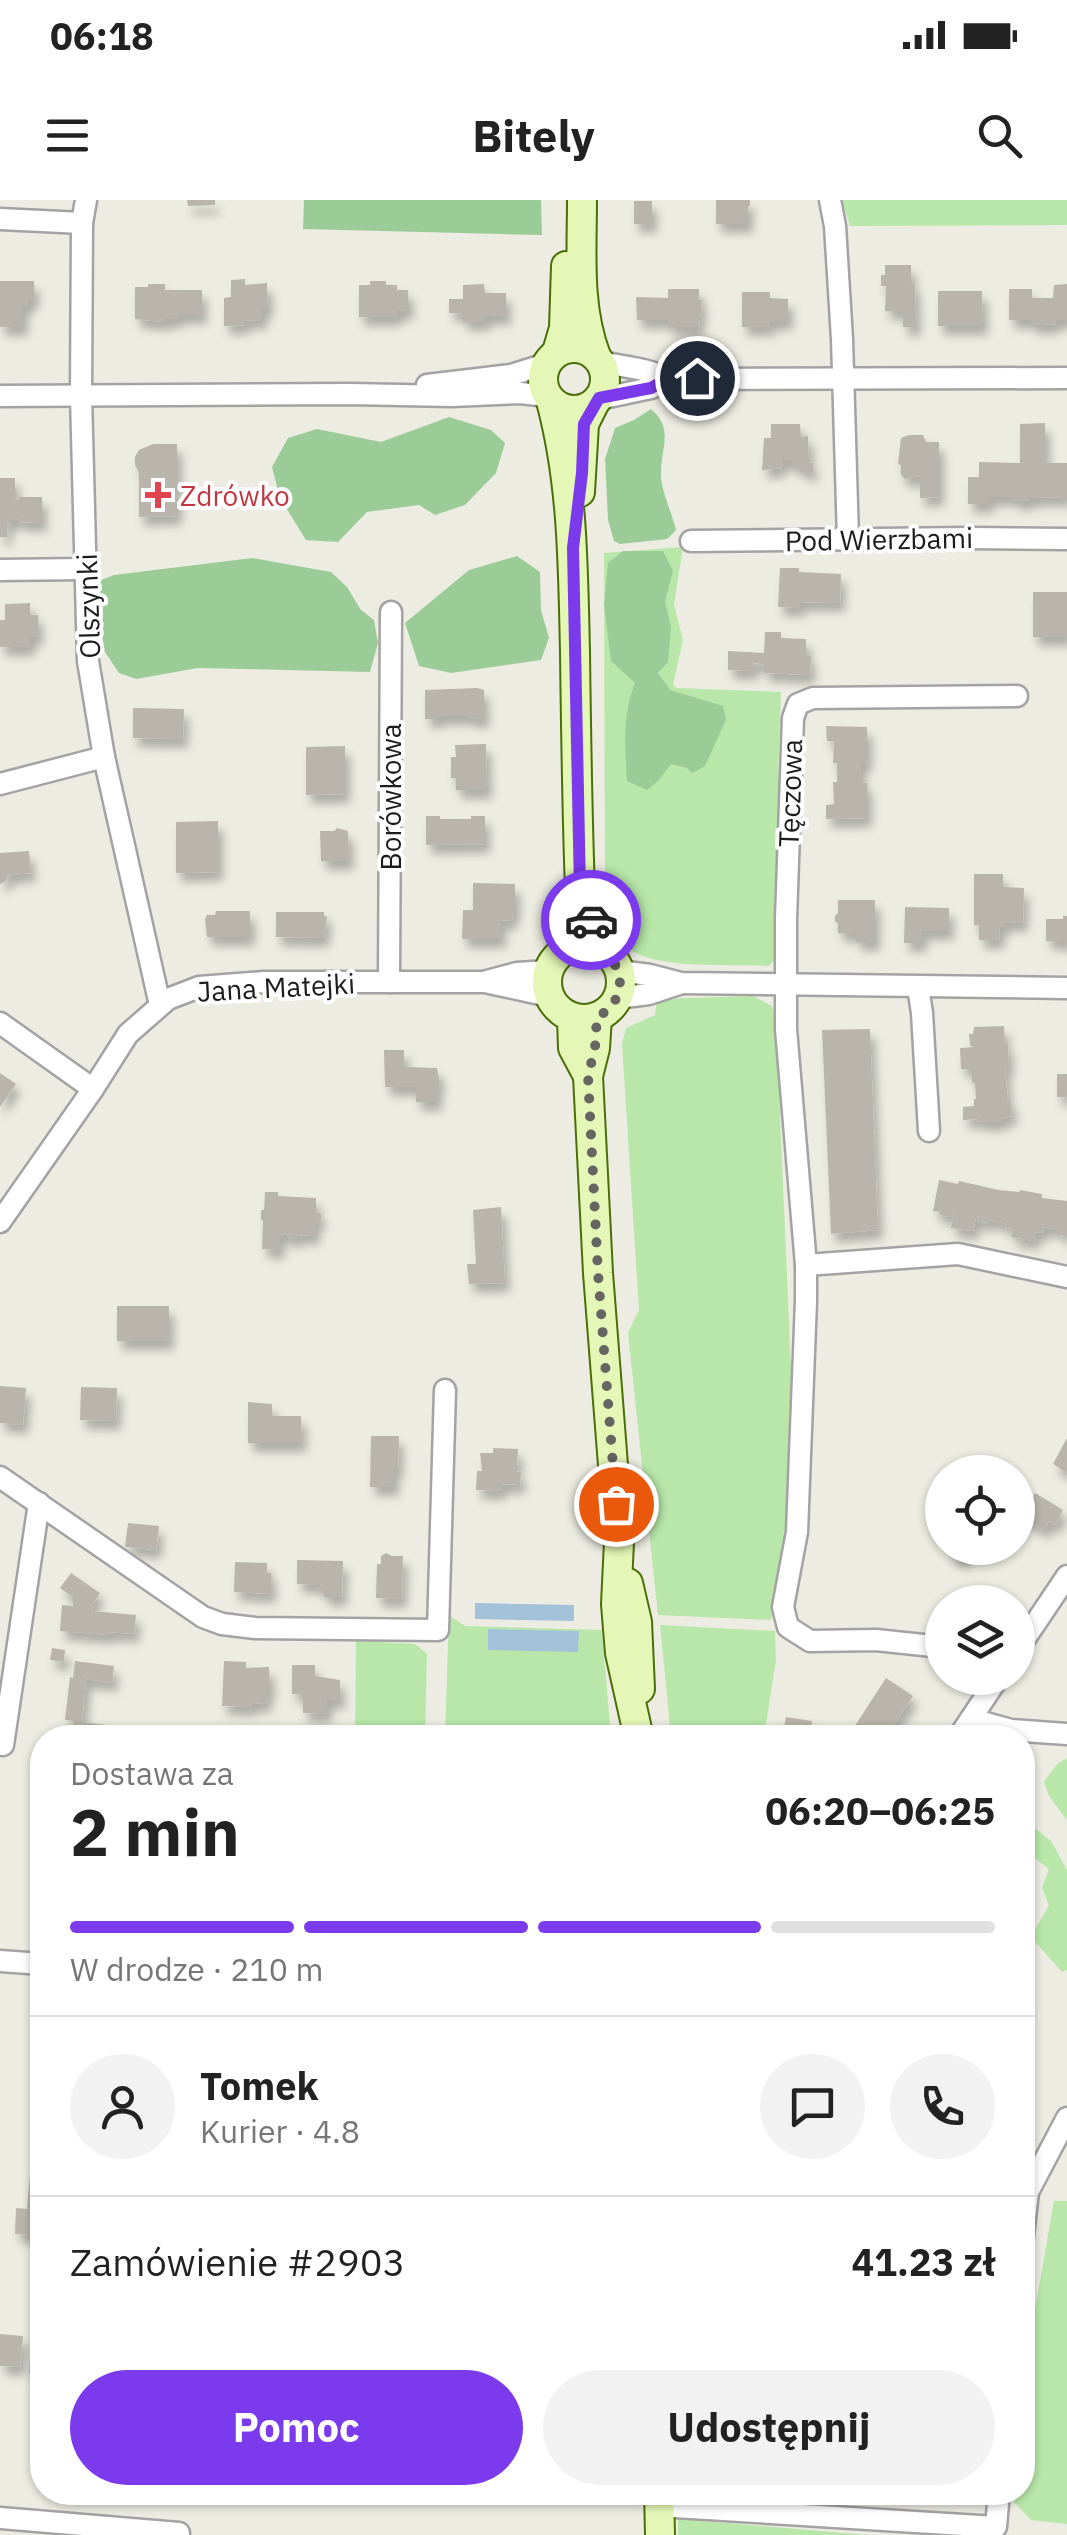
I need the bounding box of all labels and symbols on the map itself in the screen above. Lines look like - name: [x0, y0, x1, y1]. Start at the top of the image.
- pin: [655, 336, 740, 421]
- place label: Zdrówko: [180, 477, 290, 514]
- marker: Zdrówko: [145, 482, 171, 508]
- street label: Pod Wierzbami: [785, 519, 973, 559]
- street label: Olszynki: [68, 553, 108, 659]
- street label: Borówkowa: [372, 723, 409, 871]
- street label: Tęczowa: [770, 738, 810, 848]
- courier: [541, 870, 641, 970]
- street label: Jana Matejki: [196, 964, 356, 1010]
- pin: [574, 1462, 659, 1547]

